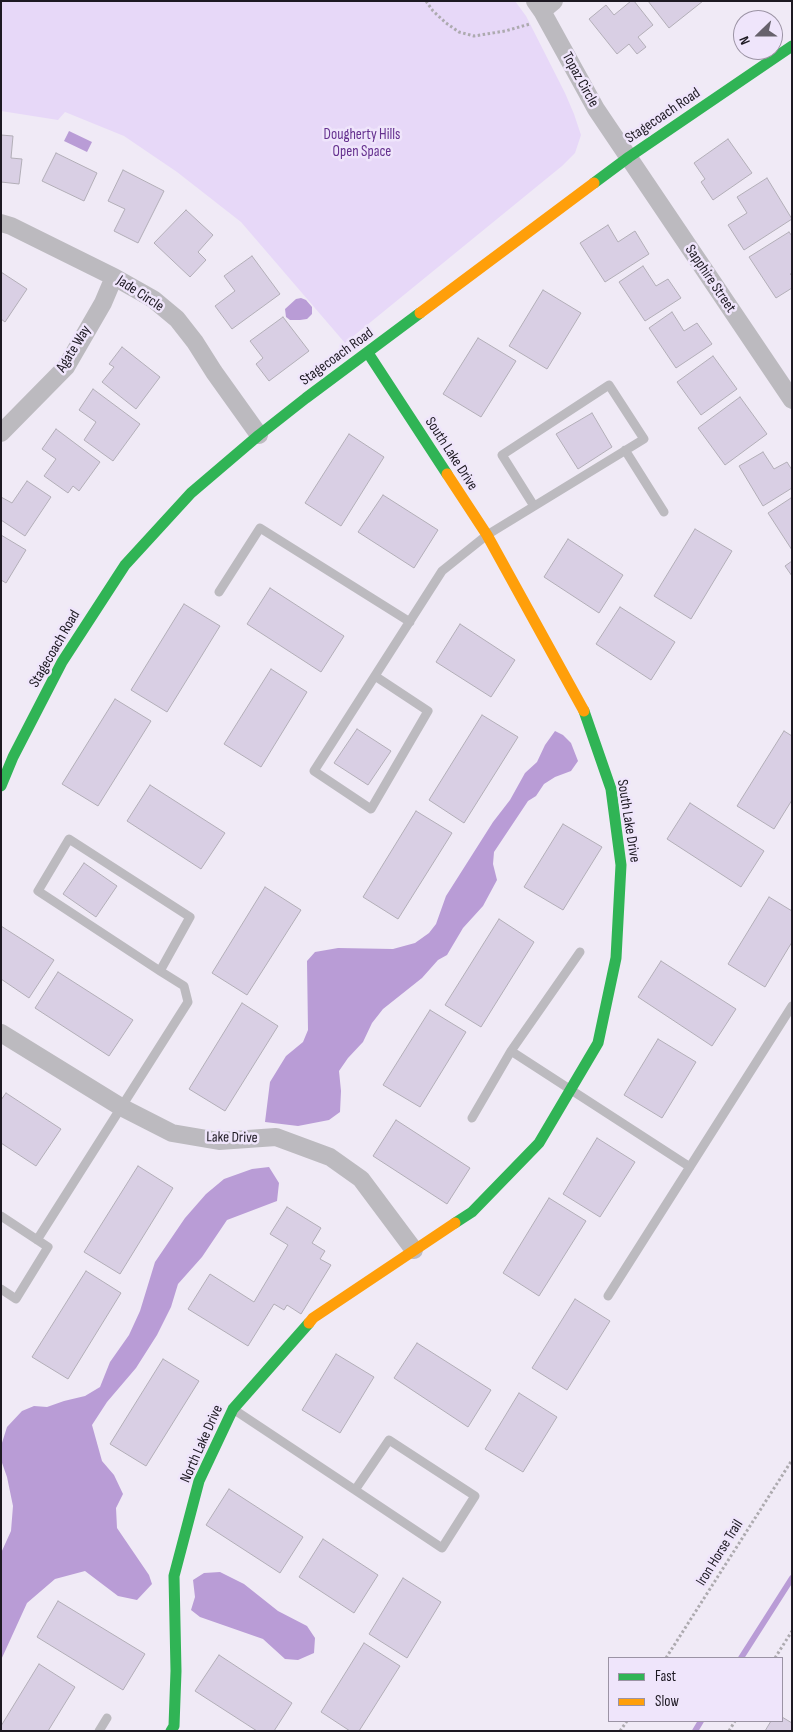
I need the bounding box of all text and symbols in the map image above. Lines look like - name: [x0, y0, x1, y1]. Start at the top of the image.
- north arrow: [733, 10, 783, 60]
- text: N: [735, 34, 754, 47]
- street label: Topaz Circle: [558, 49, 602, 111]
- street label: Stagecoach Road: [622, 84, 704, 148]
- park label: Dougherty Hills Open Space: [324, 126, 400, 161]
- street label: Sapphire Street: [681, 242, 739, 316]
- street label: Jade Circle: [113, 272, 167, 316]
- street label: Agate Way: [53, 322, 95, 376]
- street label: Stagecoach Road: [297, 324, 377, 390]
- street label: South Lake Drive: [421, 414, 481, 494]
- street label: Stagecoach Road: [26, 607, 84, 691]
- street label: South Lake Drive: [613, 778, 643, 864]
- street label: Lake Drive: [206, 1129, 258, 1147]
- street label: North Lake Drive: [177, 1402, 227, 1486]
- street label: Iron Horse Trail: [693, 1517, 747, 1589]
- legend: [608, 1657, 783, 1722]
- text: Fast: [655, 1667, 676, 1686]
- text: Slow: [655, 1692, 679, 1711]

